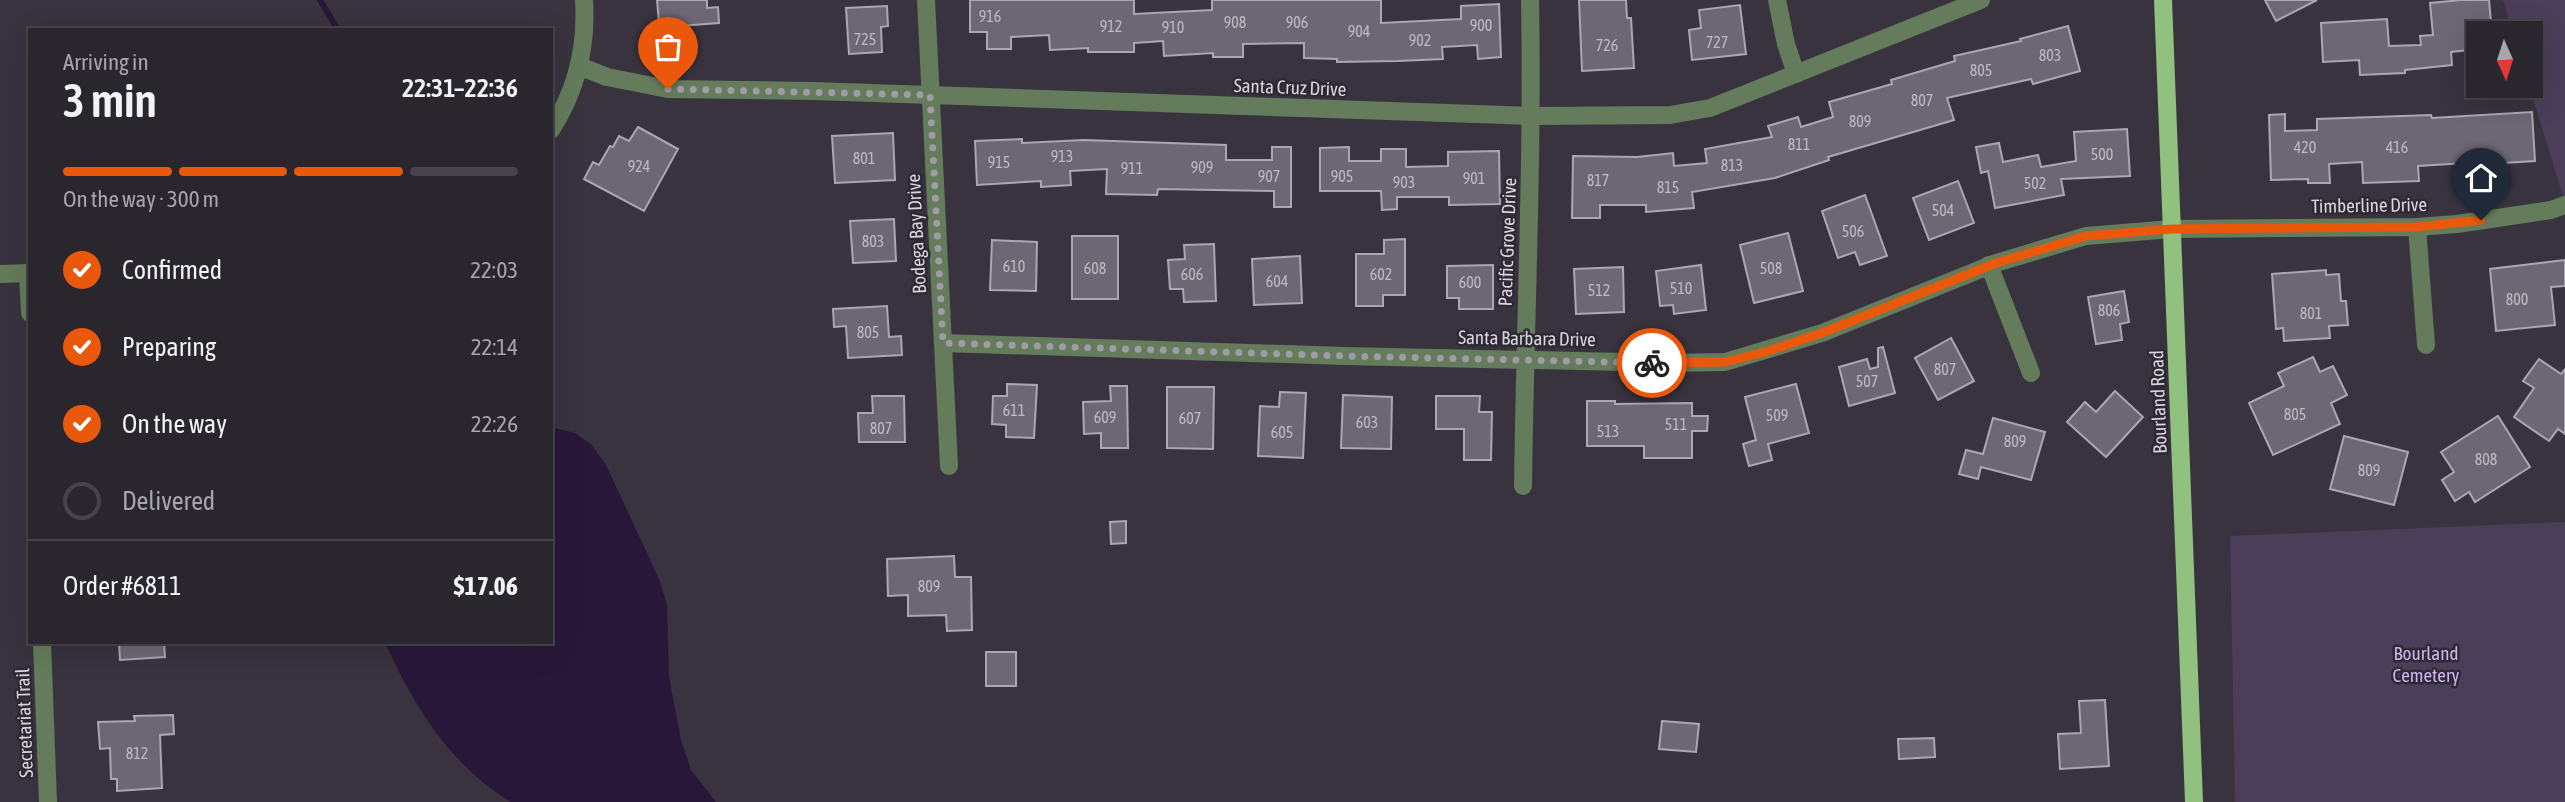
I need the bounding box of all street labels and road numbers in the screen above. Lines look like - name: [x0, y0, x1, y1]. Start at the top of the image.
- street label: Santa Cruz Drive: [1233, 74, 1347, 100]
- street label: Bodega Bay Drive: [902, 174, 930, 294]
- street label: Pacific Grove Drive: [1494, 177, 1520, 307]
- street label: Timberline Drive: [2311, 193, 2427, 217]
- street label: Santa Barbara Drive: [1458, 326, 1596, 350]
- street label: Bourland Road: [2145, 350, 2171, 454]
- street label: Secretariat Trail: [11, 668, 37, 778]

